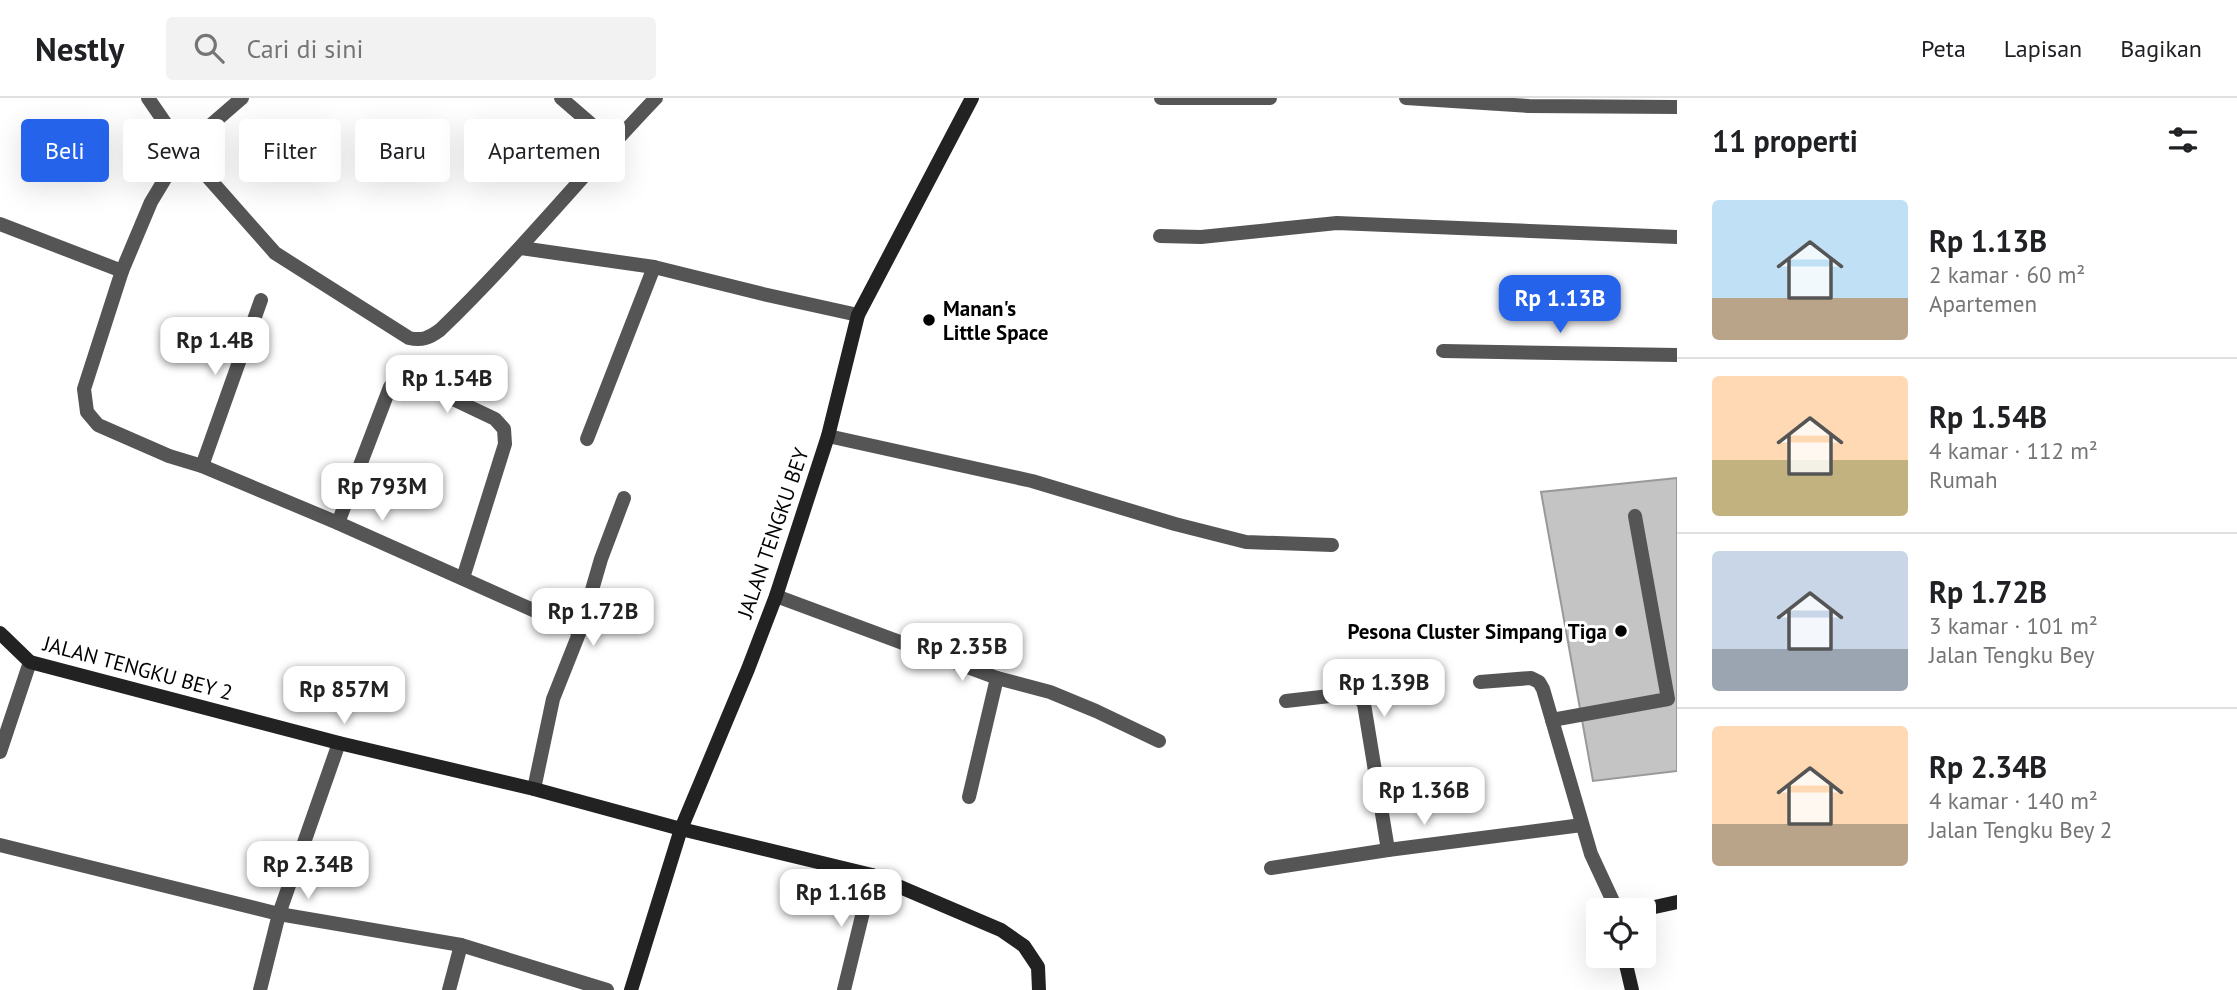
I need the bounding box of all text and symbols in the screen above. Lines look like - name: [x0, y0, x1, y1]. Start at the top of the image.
- search box: [166, 17, 656, 80]
- text: Nestly: [35, 27, 124, 70]
- icon: search: [190, 29, 228, 67]
- text: Cari di sini: [246, 32, 363, 65]
- text: Peta: [1921, 33, 1966, 64]
- text: Lapisan: [2004, 33, 2082, 64]
- text: Bagikan: [2120, 33, 2202, 64]
- chip: Beli: [21, 119, 109, 182]
- chip: Sewa: [123, 119, 225, 182]
- chip: Filter: [239, 119, 341, 182]
- chip: Baru: [355, 119, 450, 182]
- chip: Apartemen: [464, 119, 625, 182]
- text: 11 properti: [1712, 121, 1858, 160]
- icon: filters: [2164, 121, 2202, 159]
- text: Rp 1.13B: [1929, 221, 2047, 260]
- icon: home: [1768, 228, 1852, 312]
- text: 2 kamar · 60 m²: [1929, 260, 2085, 289]
- pin: Rp 1.13B: [1488, 275, 1632, 335]
- text: Rp 1.13B: [1515, 283, 1605, 312]
- text: Apartemen: [1929, 289, 2037, 318]
- place label: Manan's Little Space: [943, 295, 1048, 346]
- marker: Manan's Little Space: [921, 312, 937, 328]
- pin: Rp 1.4B: [150, 317, 280, 377]
- text: Rp 1.4B: [176, 325, 254, 354]
- pin: Rp 1.54B: [375, 356, 519, 415]
- text: Rp 1.54B: [402, 363, 492, 392]
- text: Rp 1.54B: [1929, 397, 2047, 436]
- icon: home: [1768, 404, 1852, 488]
- text: 4 kamar · 112 m²: [1929, 436, 2098, 465]
- street label: JALAN TENGKU BEY: [731, 444, 815, 622]
- pin: Rp 793M: [317, 464, 447, 523]
- text: Rumah: [1929, 465, 1998, 494]
- text: Rp 793M: [337, 471, 427, 500]
- text: Rp 1.72B: [1929, 572, 2047, 611]
- icon: home: [1768, 579, 1852, 663]
- pin: Rp 1.72B: [521, 588, 665, 648]
- text: Rp 1.72B: [548, 596, 638, 625]
- text: 3 kamar · 101 m²: [1929, 611, 2098, 640]
- place label: Pesona Cluster Simpang Tiga: [1347, 618, 1607, 645]
- marker: Pesona Cluster Simpang Tiga: [1613, 623, 1629, 639]
- pin: Rp 2.35B: [890, 624, 1034, 683]
- street label: JALAN TENGKU BEY 2: [40, 630, 235, 706]
- text: Rp 2.35B: [917, 631, 1007, 660]
- text: Jalan Tengku Bey: [1929, 640, 2095, 669]
- pin: Rp 1.39B: [1312, 660, 1456, 719]
- pin: Rp 857M: [279, 666, 409, 726]
- text: Rp 1.39B: [1339, 667, 1429, 696]
- text: Rp 857M: [299, 674, 389, 703]
- text: Rp 2.34B: [1929, 747, 2047, 786]
- icon: home: [1768, 754, 1852, 838]
- pin: Rp 1.36B: [1352, 768, 1496, 827]
- text: Rp 1.36B: [1379, 775, 1469, 804]
- text: 4 kamar · 140 m²: [1929, 786, 2098, 815]
- text: Jalan Tengku Bey 2: [1929, 815, 2112, 844]
- pin: Rp 2.34B: [236, 842, 380, 901]
- text: Rp 2.34B: [263, 849, 353, 878]
- pin: Rp 1.16B: [769, 870, 913, 929]
- text: Rp 1.16B: [796, 877, 886, 906]
- map controls: [1586, 898, 1656, 968]
- button: locate: [1586, 898, 1656, 968]

